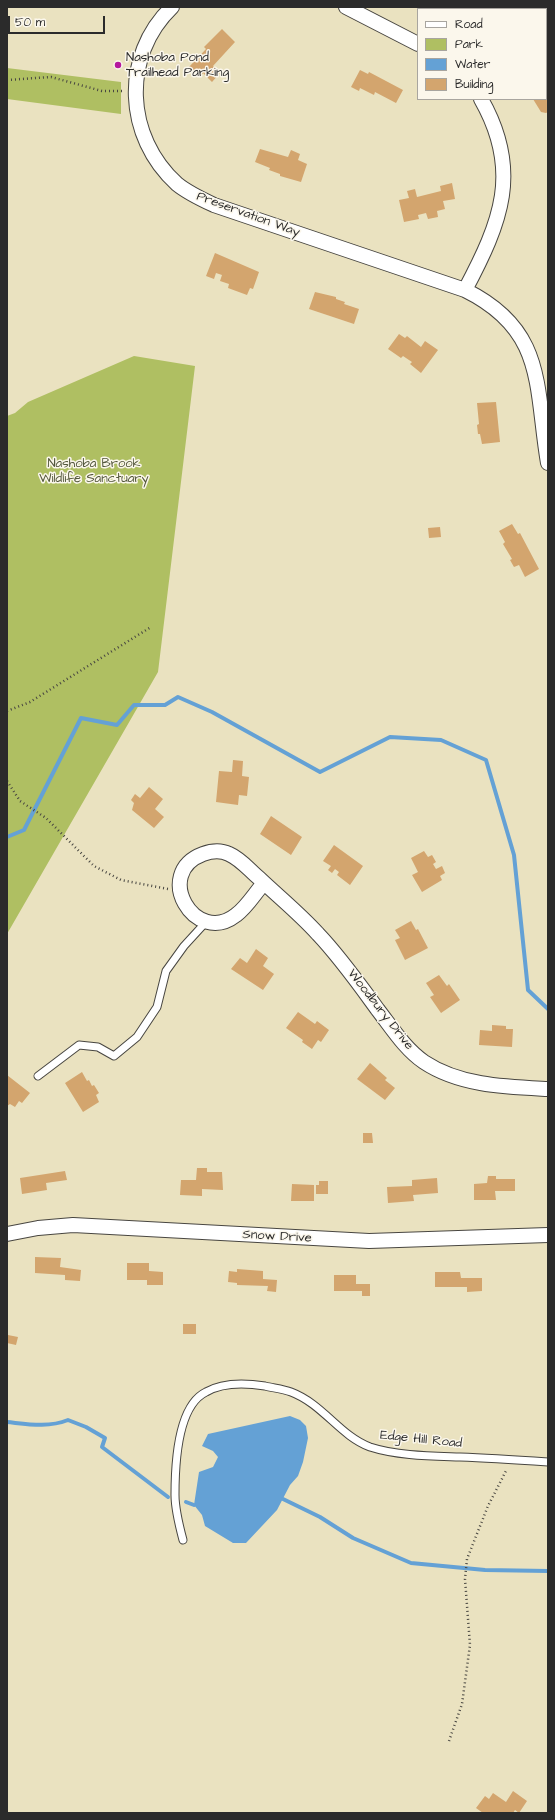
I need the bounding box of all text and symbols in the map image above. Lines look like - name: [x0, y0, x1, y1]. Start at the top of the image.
- scale bar: [10, 8, 107, 34]
- legend: [417, 8, 547, 100]
- text: 50 m: [15, 14, 45, 31]
- text: Road: [455, 16, 483, 33]
- text: Park: [455, 36, 483, 53]
- place label: Nashoba Pond Trailhead Parking: [126, 50, 229, 81]
- text: Water: [455, 56, 490, 73]
- marker: Nashoba Pond Trailhead Parking: [113, 60, 123, 70]
- text: Building: [455, 76, 493, 93]
- street label: Preservation Way: [194, 189, 302, 241]
- park label: Nashoba Brook Wildlife Sanctuary: [39, 456, 149, 487]
- street label: Woodbury Drive: [344, 966, 416, 1054]
- street label: Snow Drive: [242, 1227, 312, 1247]
- street label: Edge Hill Road: [379, 1428, 463, 1452]

